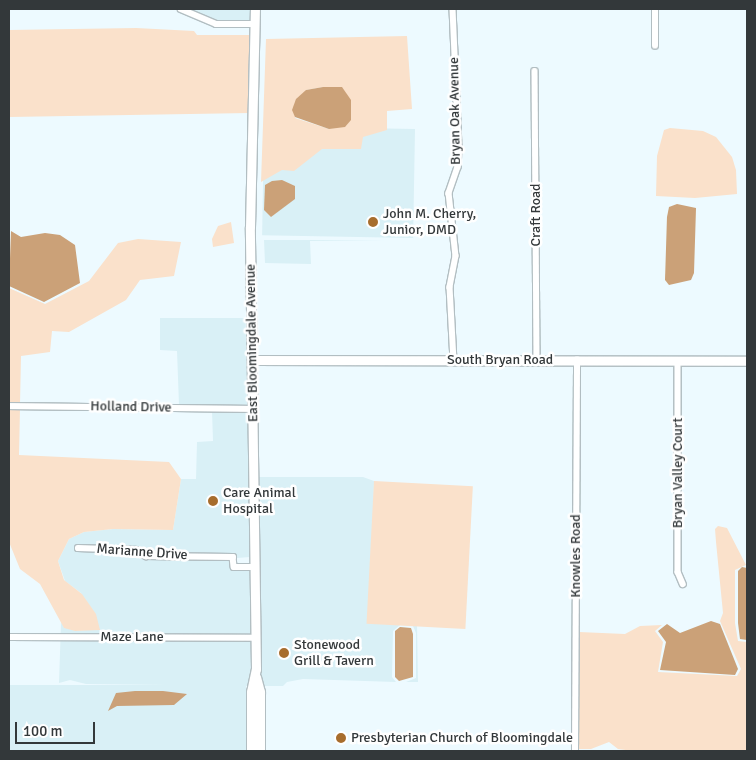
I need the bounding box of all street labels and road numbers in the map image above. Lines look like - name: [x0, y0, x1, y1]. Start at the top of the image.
- street label: Bryan Oak Avenue: [446, 57, 464, 165]
- street label: Craft Road: [528, 184, 544, 246]
- street label: East Bloomingdale Avenue: [242, 264, 262, 422]
- street label: South Bryan Road: [447, 352, 553, 368]
- street label: Holland Drive: [90, 398, 172, 416]
- street label: Bryan Valley Court: [670, 418, 686, 528]
- street label: Knowles Road: [568, 514, 584, 598]
- street label: Marianne Drive: [96, 540, 188, 564]
- street label: Maze Lane: [100, 629, 164, 645]

